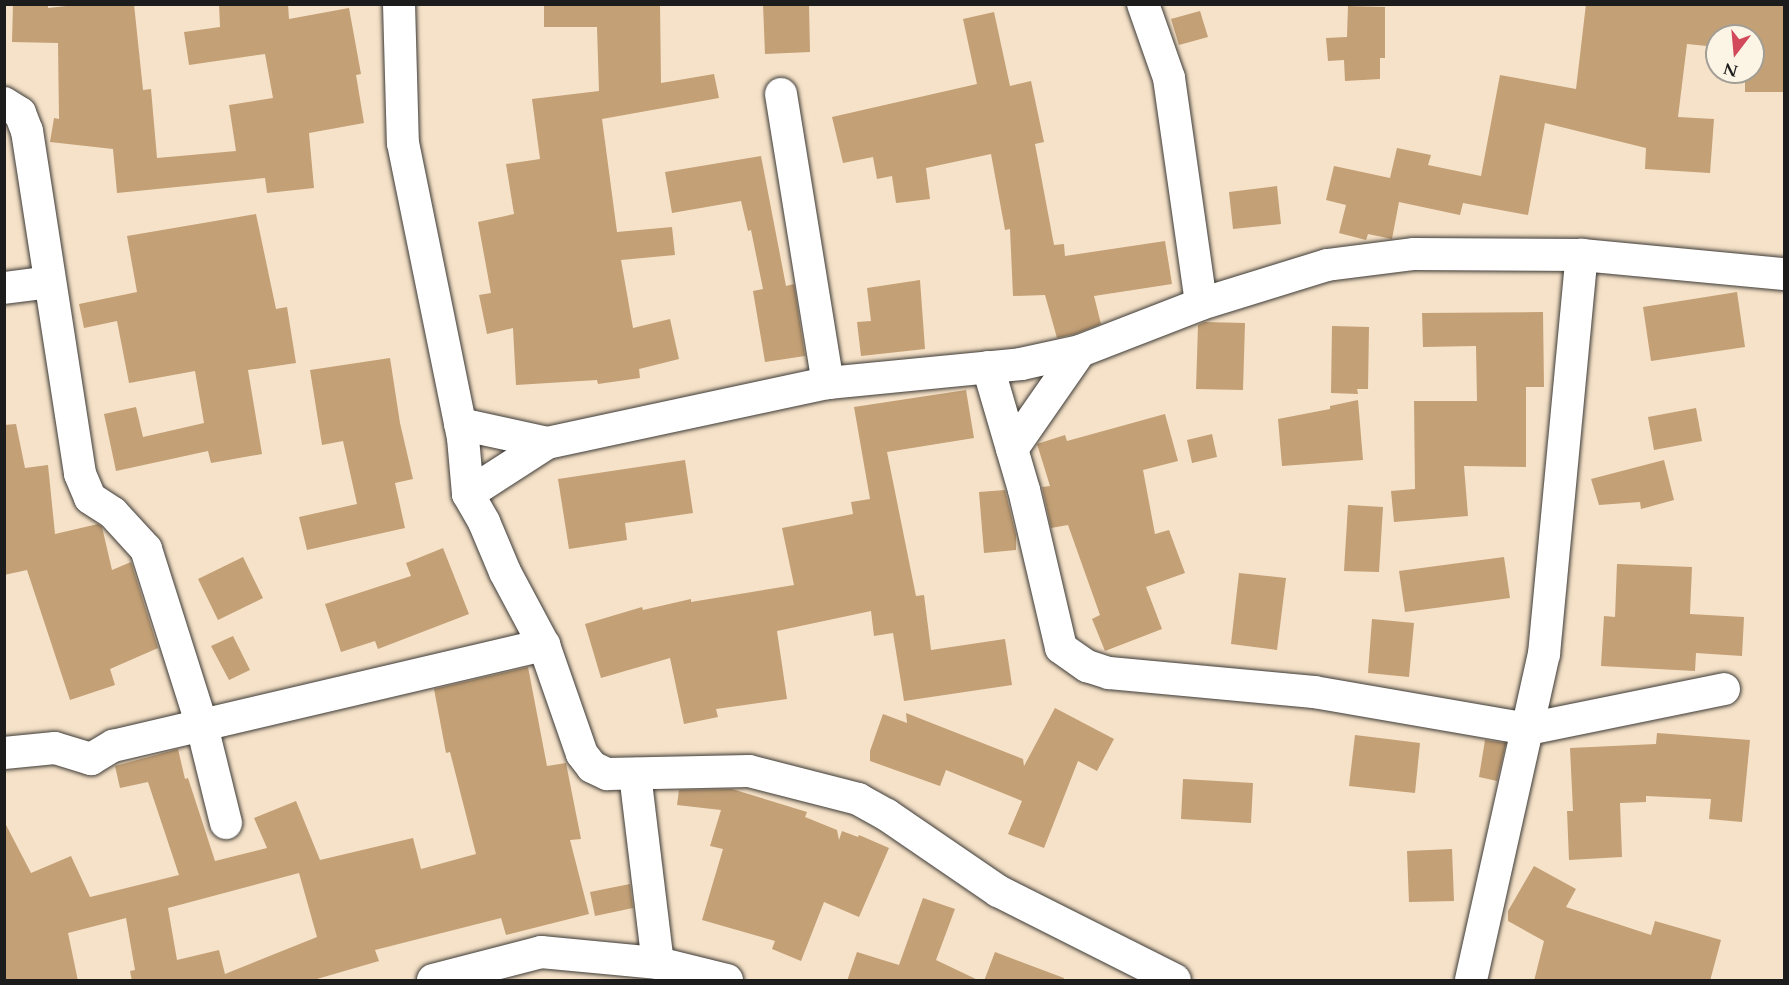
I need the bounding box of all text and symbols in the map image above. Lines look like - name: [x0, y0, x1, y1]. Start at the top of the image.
- north arrow: [1705, 24, 1765, 84]
- text: N: [1721, 57, 1740, 82]

